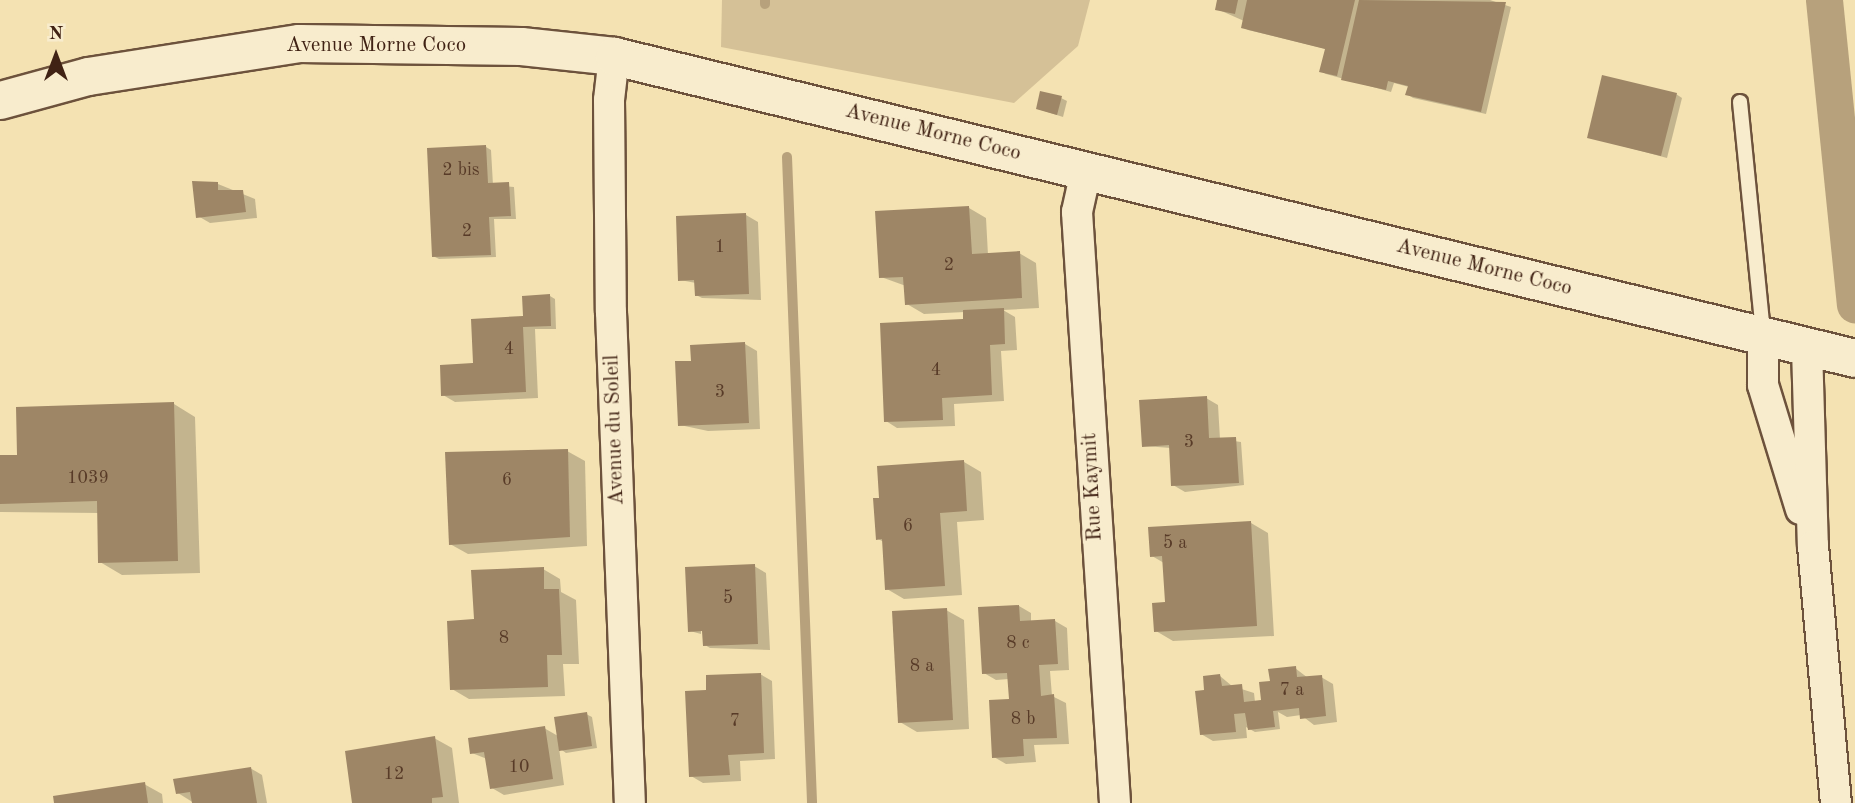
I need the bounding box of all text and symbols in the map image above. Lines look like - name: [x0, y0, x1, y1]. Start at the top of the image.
- north arrow: [21, 21, 91, 91]
- text: N: [49, 25, 63, 44]
- street label: Avenue Morne Coco: [286, 33, 466, 59]
- street label: Avenue Morne Coco: [843, 99, 1023, 167]
- house number: 2 bis: [442, 159, 480, 181]
- house number: 2: [462, 220, 472, 242]
- street label: Avenue Morne Coco: [1394, 234, 1574, 302]
- house number: 1: [715, 236, 725, 258]
- house number: 2: [944, 254, 954, 276]
- house number: 4: [504, 338, 514, 360]
- street label: Avenue du Soleil: [600, 354, 630, 506]
- house number: 4: [931, 359, 941, 381]
- house number: 3: [715, 381, 725, 403]
- house number: 3: [1184, 431, 1194, 453]
- street label: Rue Kaymit: [1078, 432, 1108, 542]
- house number: 1039: [67, 467, 109, 489]
- house number: 6: [502, 469, 512, 491]
- house number: 6: [903, 515, 913, 537]
- house number: 5 a: [1163, 532, 1187, 554]
- house number: 5: [723, 587, 733, 609]
- house number: 8: [499, 627, 509, 649]
- house number: 8 c: [1006, 632, 1030, 654]
- house number: 8 a: [910, 655, 934, 677]
- house number: 7 a: [1280, 679, 1304, 701]
- house number: 8 b: [1011, 708, 1035, 730]
- house number: 7: [730, 710, 740, 732]
- house number: 10: [509, 756, 529, 778]
- house number: 12: [384, 763, 404, 785]

